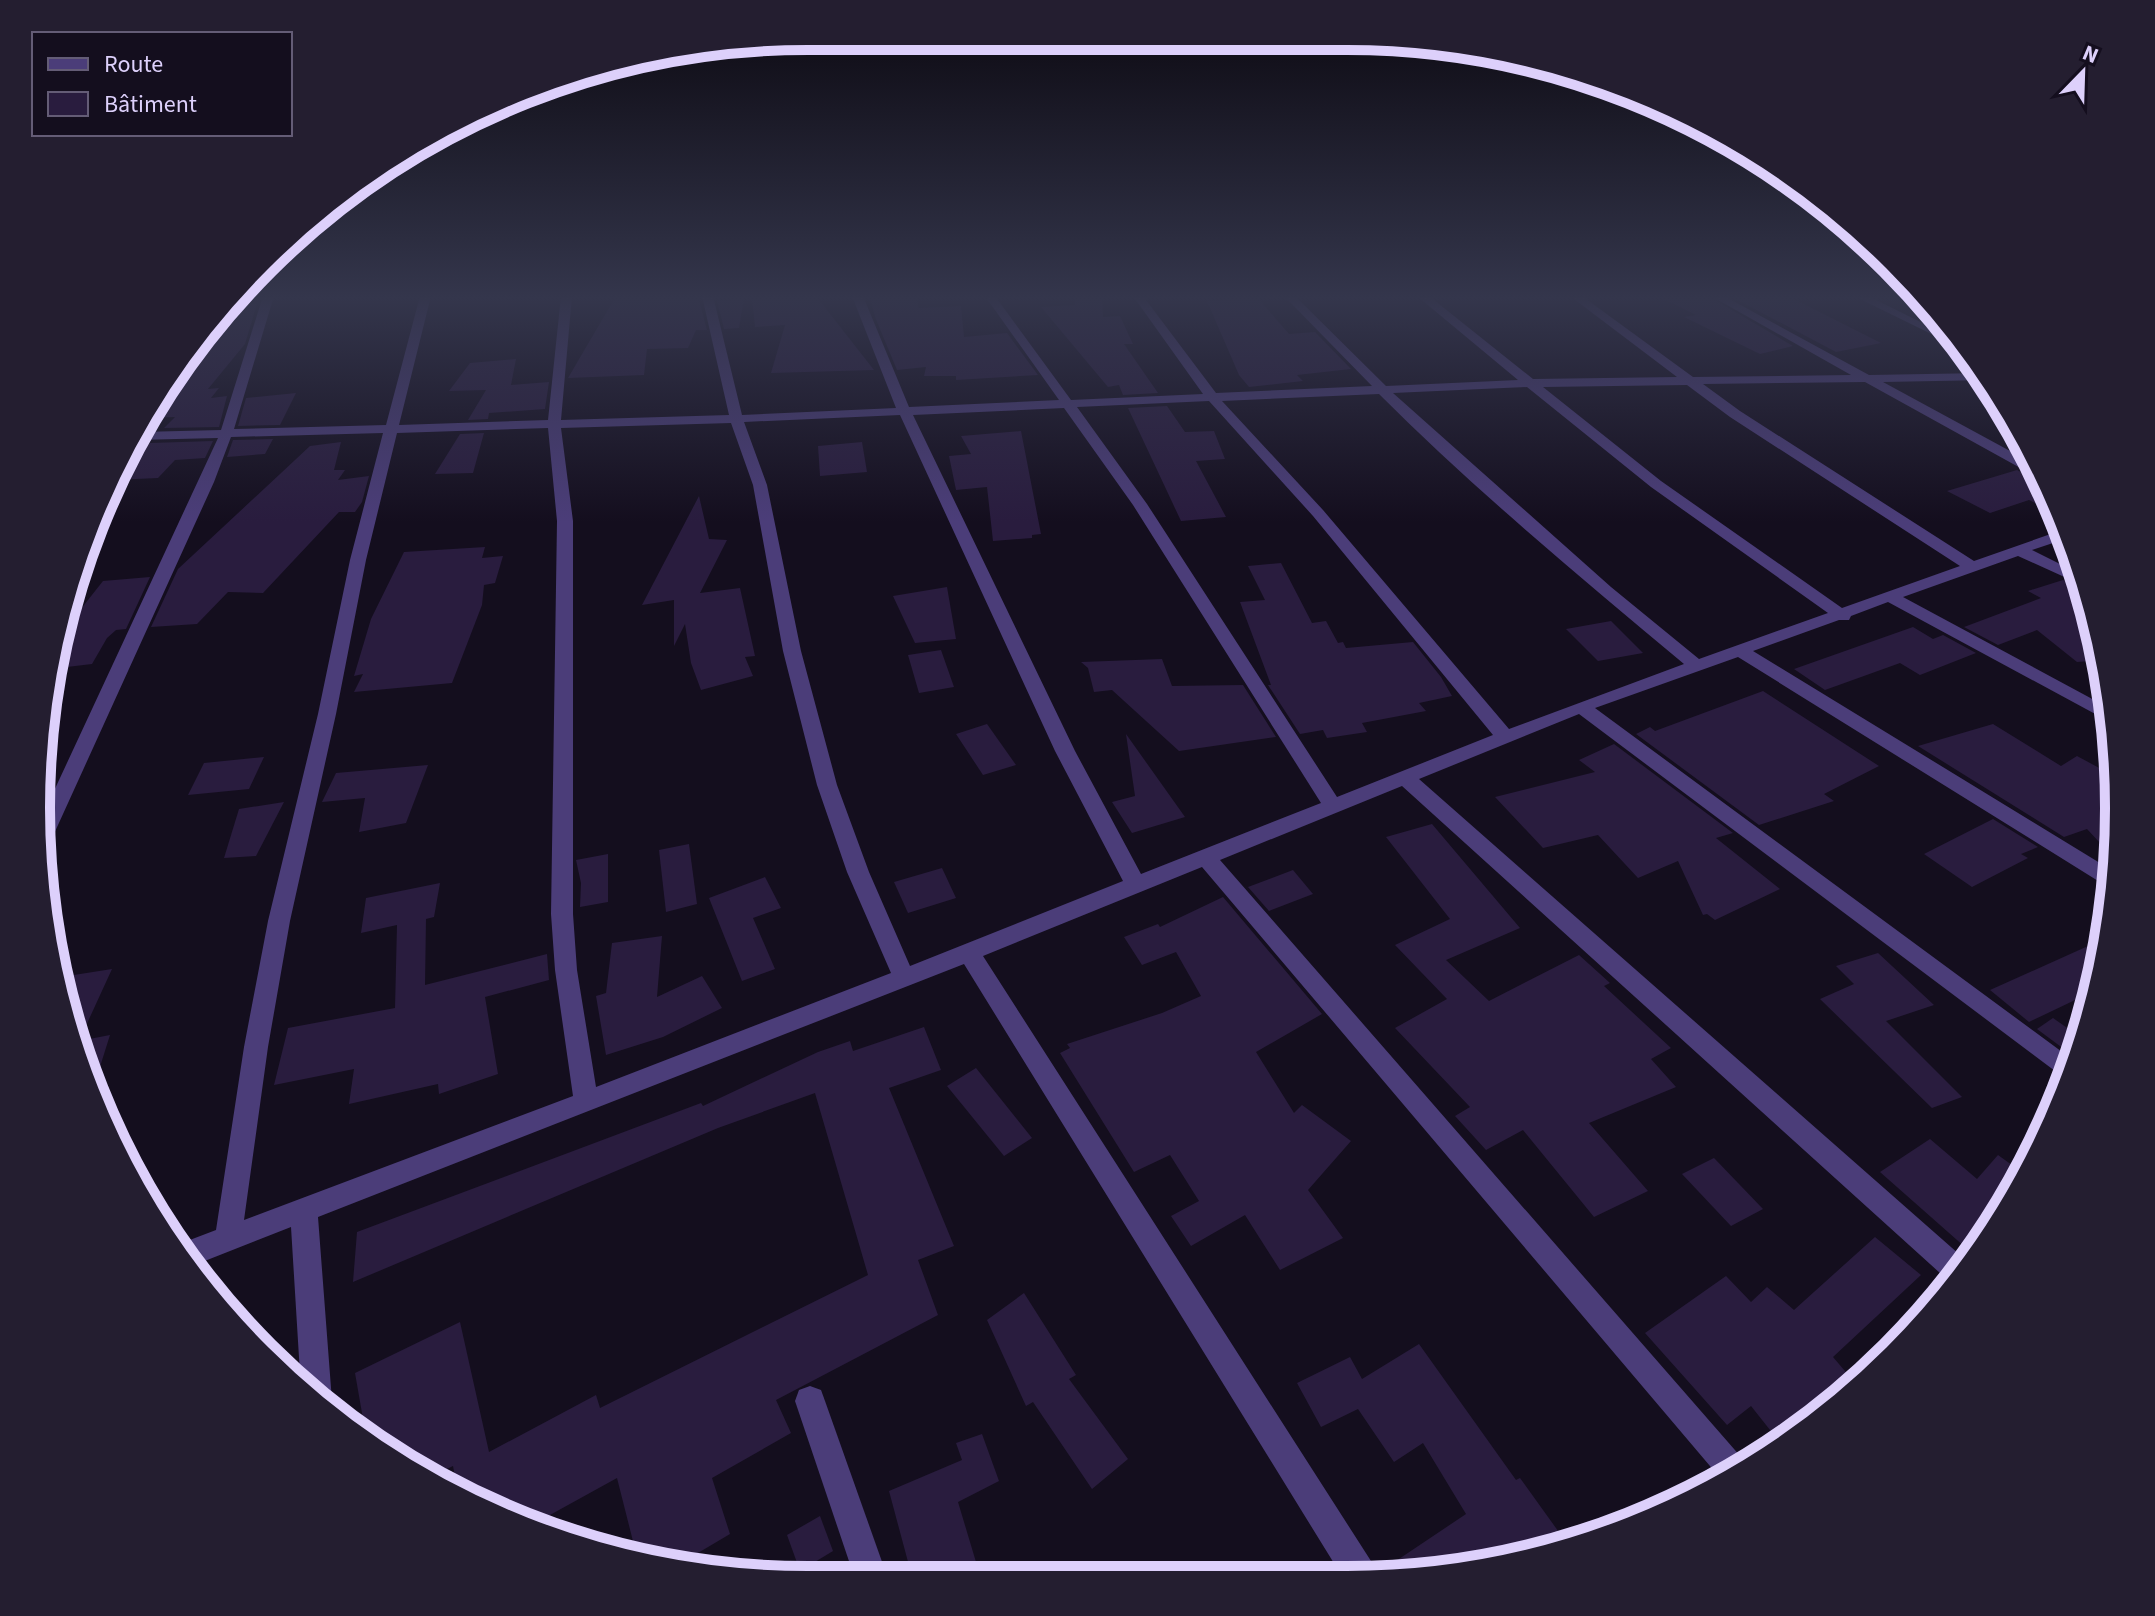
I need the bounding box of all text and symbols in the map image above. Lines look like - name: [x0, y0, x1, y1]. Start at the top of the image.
- legend: [32, 32, 292, 136]
- north arrow: [2043, 32, 2123, 112]
- text: N: [2077, 37, 2103, 72]
- text: Route: [104, 47, 163, 82]
- text: Bâtiment: [104, 87, 197, 122]

